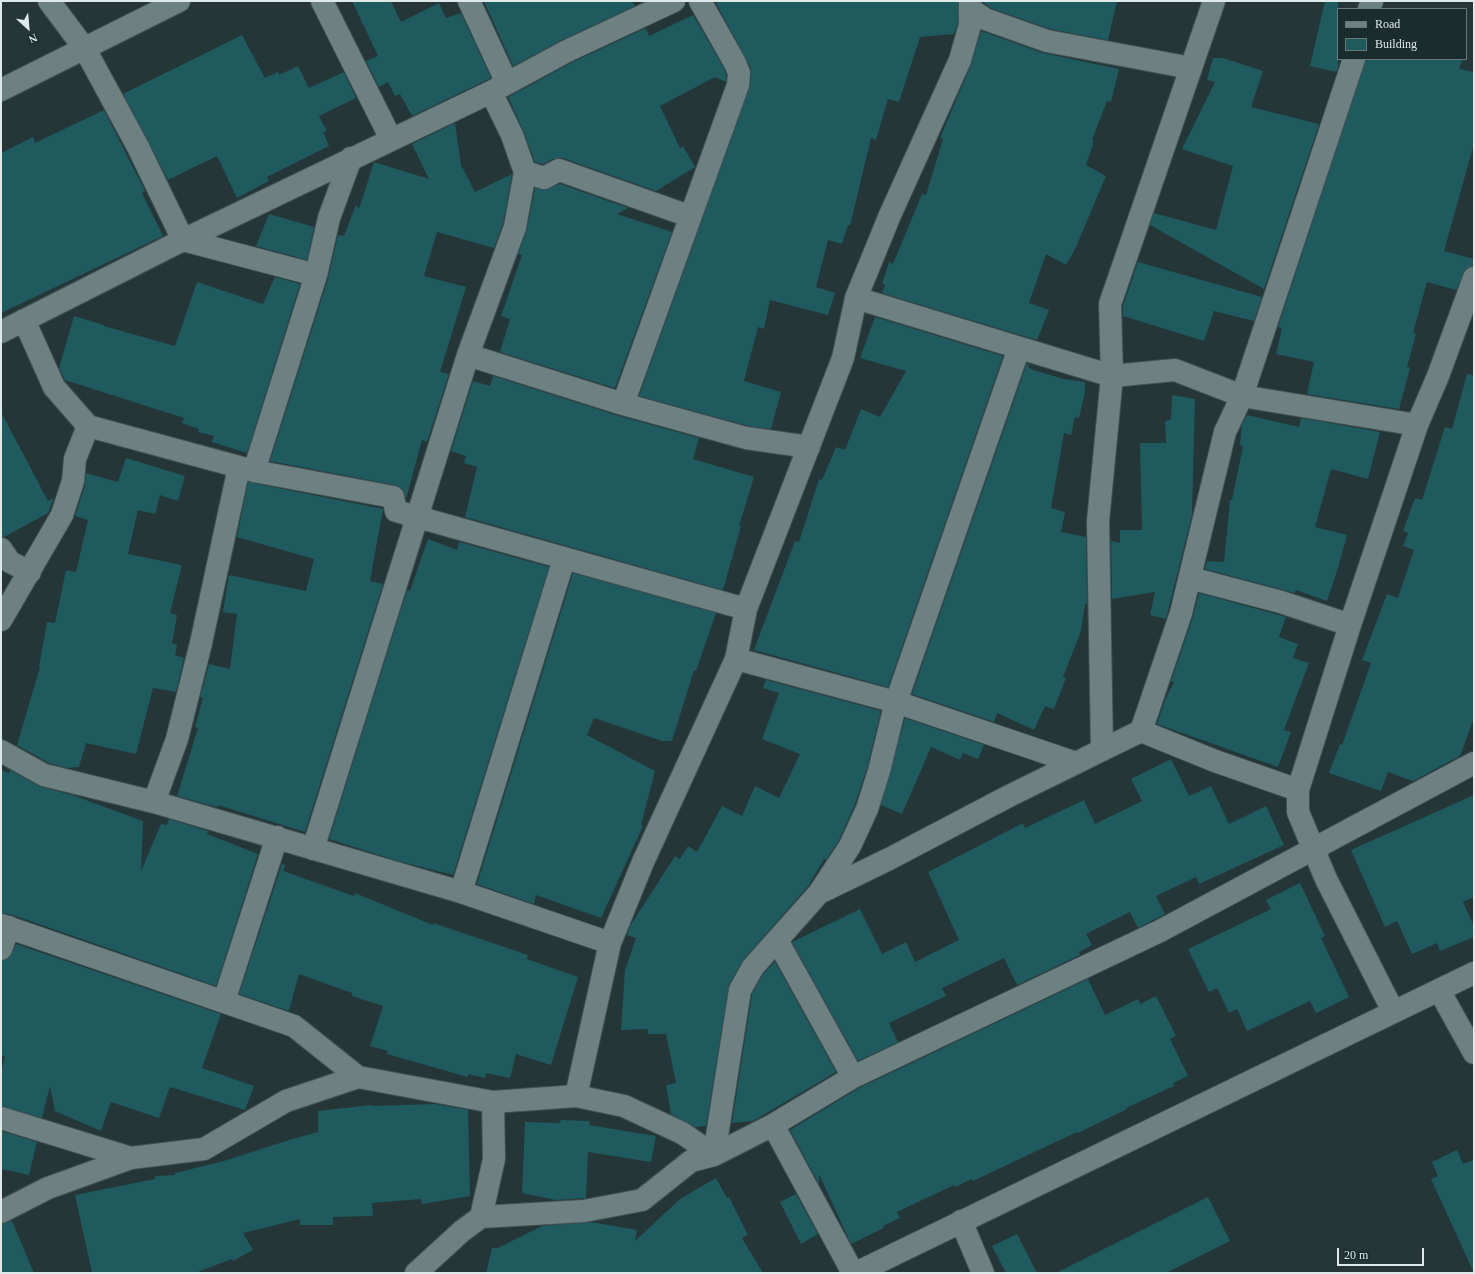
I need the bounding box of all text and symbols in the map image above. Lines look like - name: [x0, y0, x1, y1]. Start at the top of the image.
- north arrow: [8, 8, 48, 48]
- legend: [1337, 8, 1467, 60]
- text: Road: [1375, 17, 1400, 31]
- text: N: [27, 32, 39, 46]
- text: Building: [1375, 37, 1417, 51]
- scale bar: [1339, 1240, 1426, 1266]
- text: 20 m: [1344, 1248, 1368, 1262]

